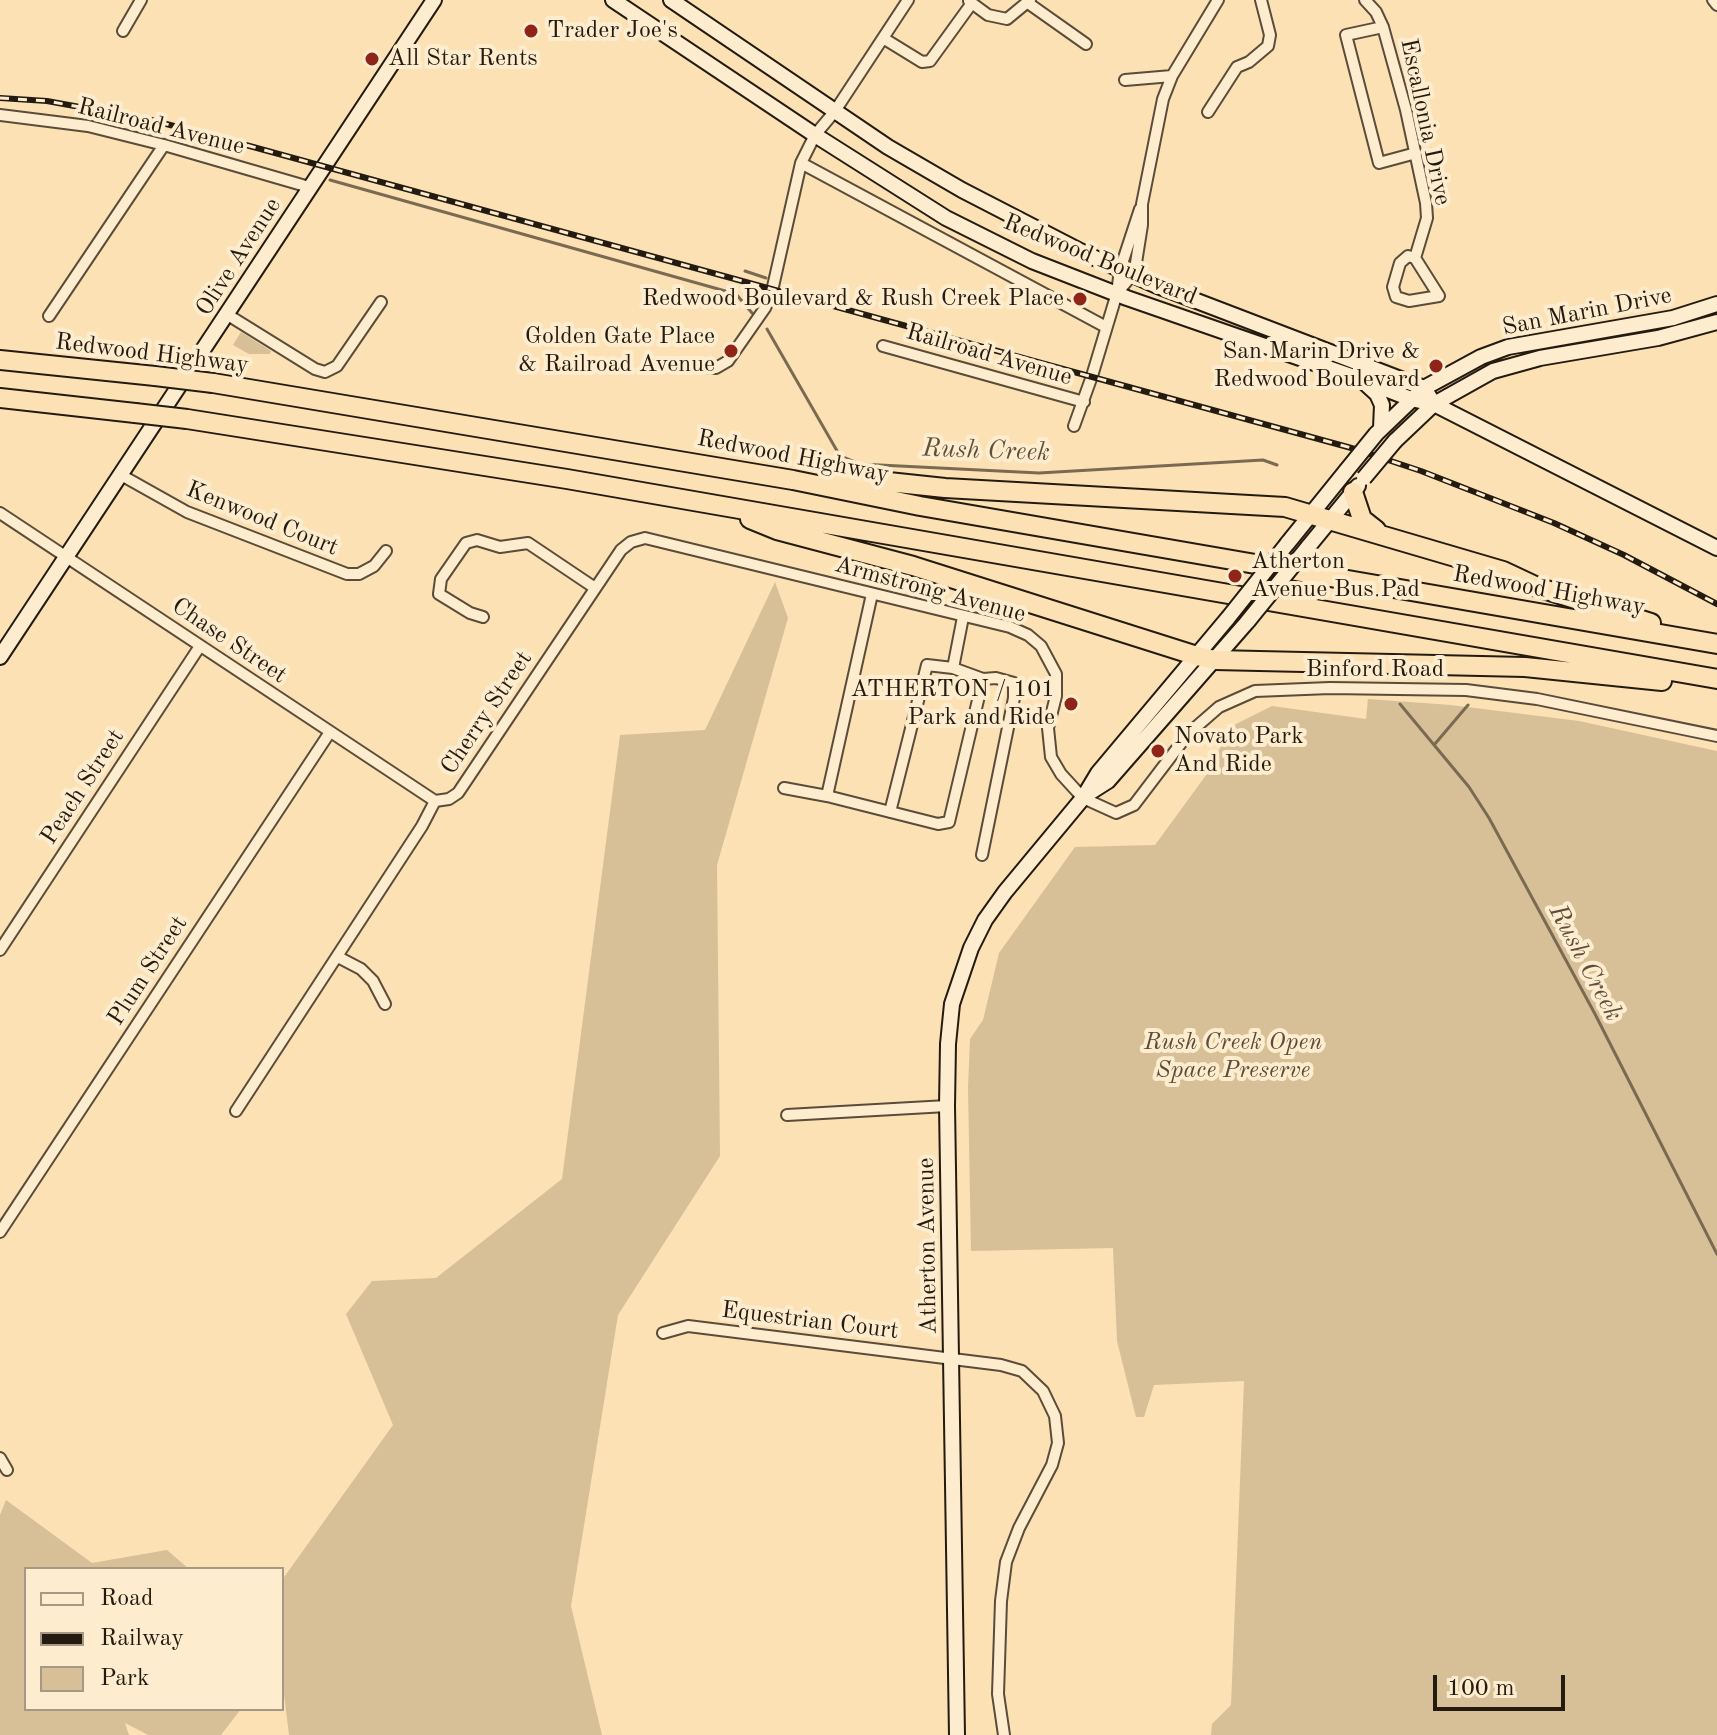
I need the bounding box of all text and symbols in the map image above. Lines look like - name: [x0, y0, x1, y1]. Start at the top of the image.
- place label: Trader Joe's: [547, 17, 678, 45]
- marker: Trader Joe's: [522, 22, 540, 40]
- street label: Escallonia Drive: [1393, 36, 1457, 208]
- place label: All Star Rents: [388, 45, 538, 73]
- marker: All Star Rents: [363, 50, 381, 68]
- street label: Railroad Avenue: [75, 92, 247, 162]
- street label: Olive Avenue: [190, 192, 288, 322]
- street label: Redwood Boulevard: [999, 208, 1201, 312]
- street label: San Marin Drive: [1500, 281, 1674, 343]
- place label: Redwood Boulevard & Rush Creek Place: [642, 285, 1064, 313]
- marker: Redwood Boulevard & Rush Creek Place: [1071, 290, 1089, 308]
- street label: Railroad Avenue: [903, 318, 1075, 392]
- place label: Golden Gate Place & Railroad Avenue: [518, 323, 715, 379]
- street label: Redwood Highway: [54, 328, 250, 380]
- place label: San Marin Drive & Redwood Boulevard: [1214, 338, 1420, 394]
- marker: Golden Gate Place & Railroad Avenue: [722, 342, 740, 360]
- marker: San Marin Drive & Redwood Boulevard: [1427, 357, 1445, 375]
- street label: Redwood Highway: [695, 424, 891, 490]
- water label: Rush Creek: [922, 433, 1050, 469]
- street label: Kenwood Court: [182, 475, 342, 563]
- place label: Atherton Avenue Bus Pad: [1251, 548, 1420, 604]
- street label: Armstrong Avenue: [831, 551, 1029, 629]
- street label: Redwood Highway: [1451, 560, 1647, 622]
- marker: Atherton Avenue Bus Pad: [1226, 567, 1244, 585]
- street label: Chase Street: [166, 592, 292, 690]
- street label: Cherry Street: [435, 646, 539, 780]
- street label: Binford Road: [1306, 656, 1444, 684]
- place label: ATHERTON / 101 Park and Ride: [851, 676, 1055, 732]
- marker: ATHERTON / 101 Park and Ride: [1062, 695, 1080, 713]
- place label: Novato Park And Ride: [1174, 723, 1304, 779]
- street label: Peach Street: [35, 724, 131, 850]
- marker: Novato Park And Ride: [1149, 742, 1167, 760]
- water label: Rush Creek: [1541, 899, 1629, 1027]
- street label: Plum Street: [102, 911, 194, 1031]
- park label: Rush Creek Open Space Preserve: [1144, 1029, 1322, 1085]
- street label: Atherton Avenue: [912, 1157, 944, 1335]
- street label: Equestrian Court: [720, 1296, 900, 1346]
- legend: [24, 1567, 284, 1711]
- text: Road: [100, 1587, 153, 1611]
- text: Railway: [100, 1627, 184, 1651]
- scale bar: [1437, 1659, 1569, 1709]
- text: Park: [100, 1667, 149, 1691]
- text: 100 m: [1447, 1677, 1515, 1701]

